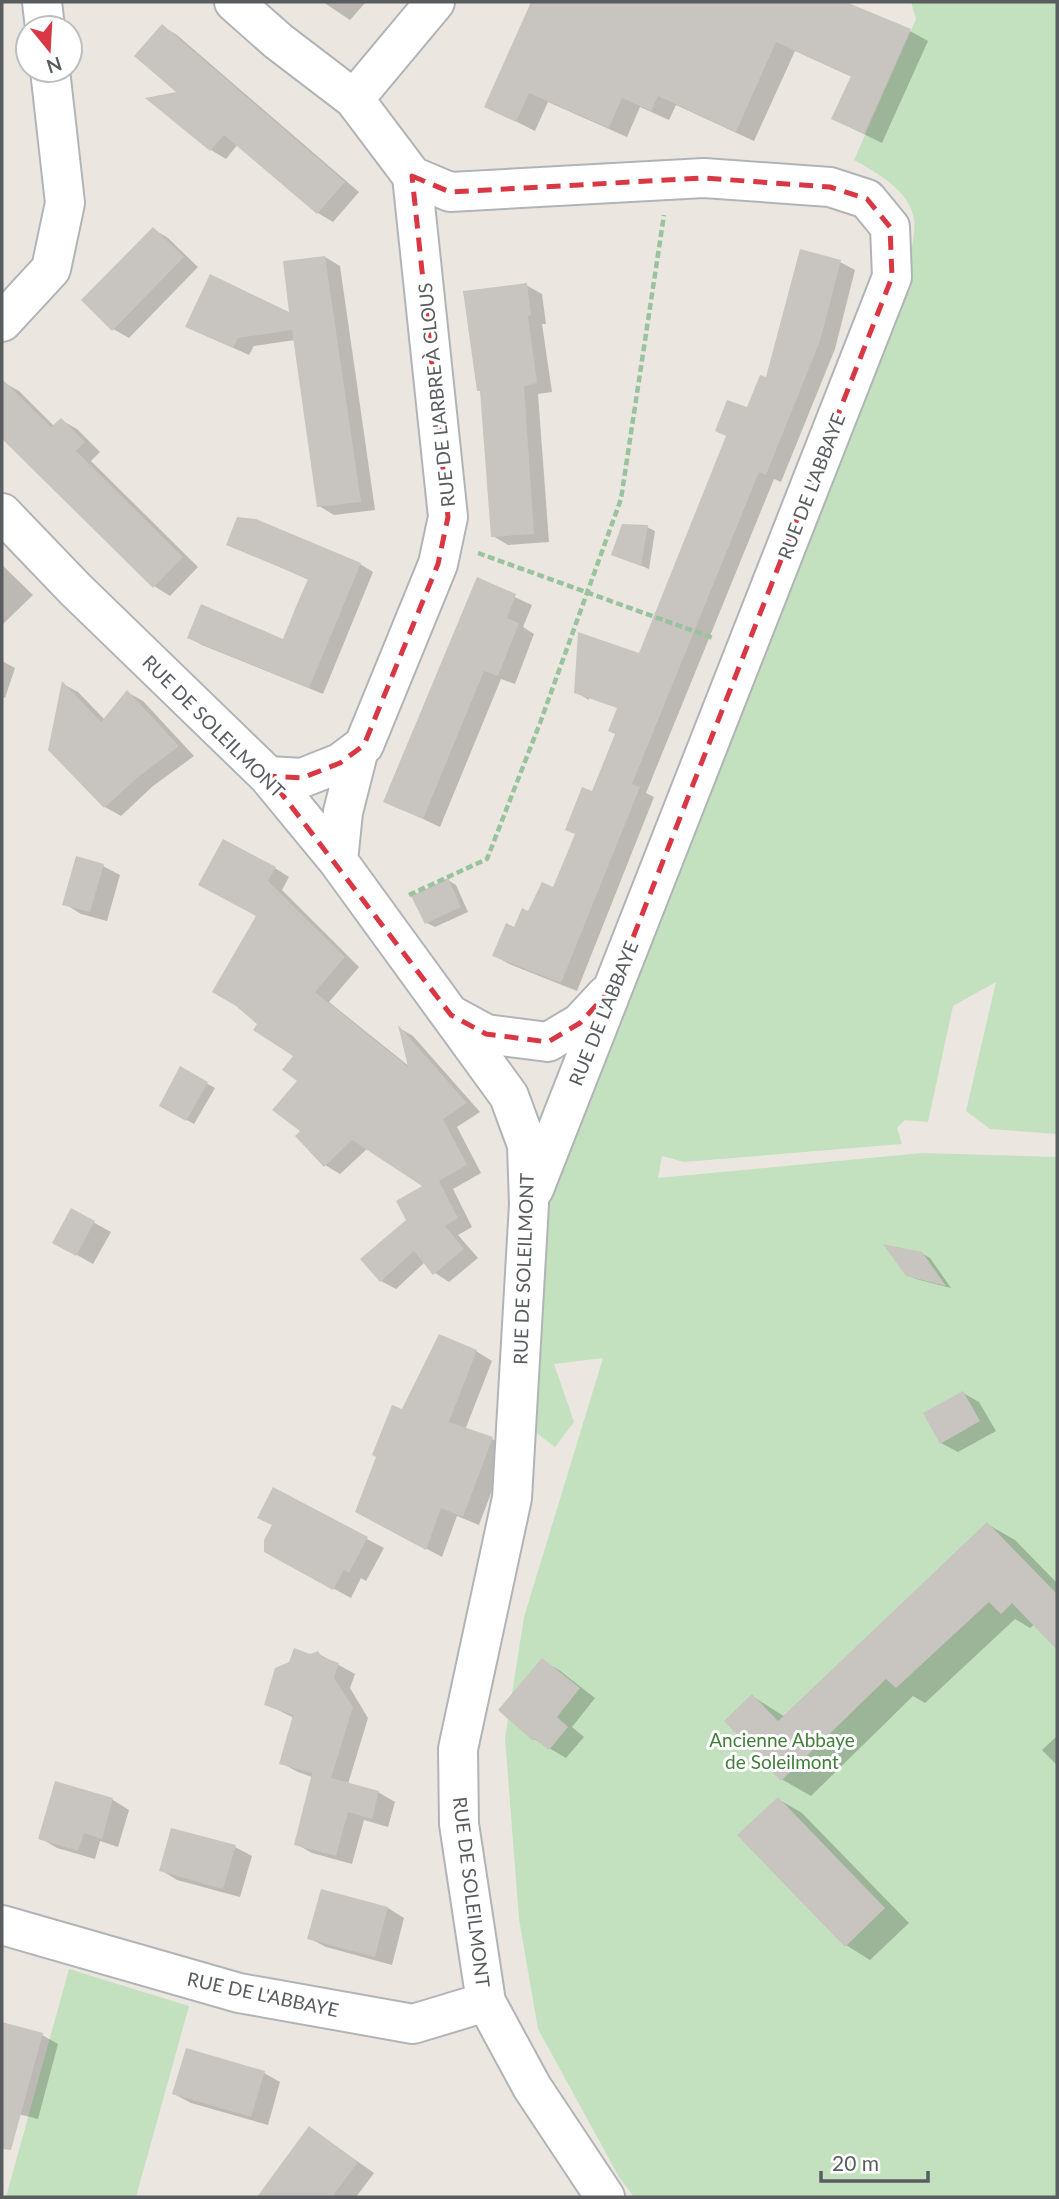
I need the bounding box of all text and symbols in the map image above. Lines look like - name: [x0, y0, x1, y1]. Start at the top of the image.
- north arrow: [14, 14, 84, 84]
- text: N: [44, 52, 65, 79]
- street label: RUE DE L'ARBRE À CLOUS: [413, 282, 459, 508]
- street label: RUE DE L'ABBAYE: [773, 410, 849, 562]
- street label: RUE DE SOLEILMONT: [138, 650, 290, 802]
- street label: RUE DE L'ABBAYE: [563, 937, 643, 1089]
- street label: RUE DE SOLEILMONT: [508, 1173, 538, 1365]
- park label: Ancienne Abbaye de Soleilmont: [709, 1728, 855, 1773]
- street label: RUE DE SOLEILMONT: [449, 1795, 495, 1989]
- street label: RUE DE L'ABBAYE: [185, 1967, 341, 2021]
- scale bar: [821, 2140, 928, 2184]
- text: 20 m: [832, 2150, 879, 2175]

